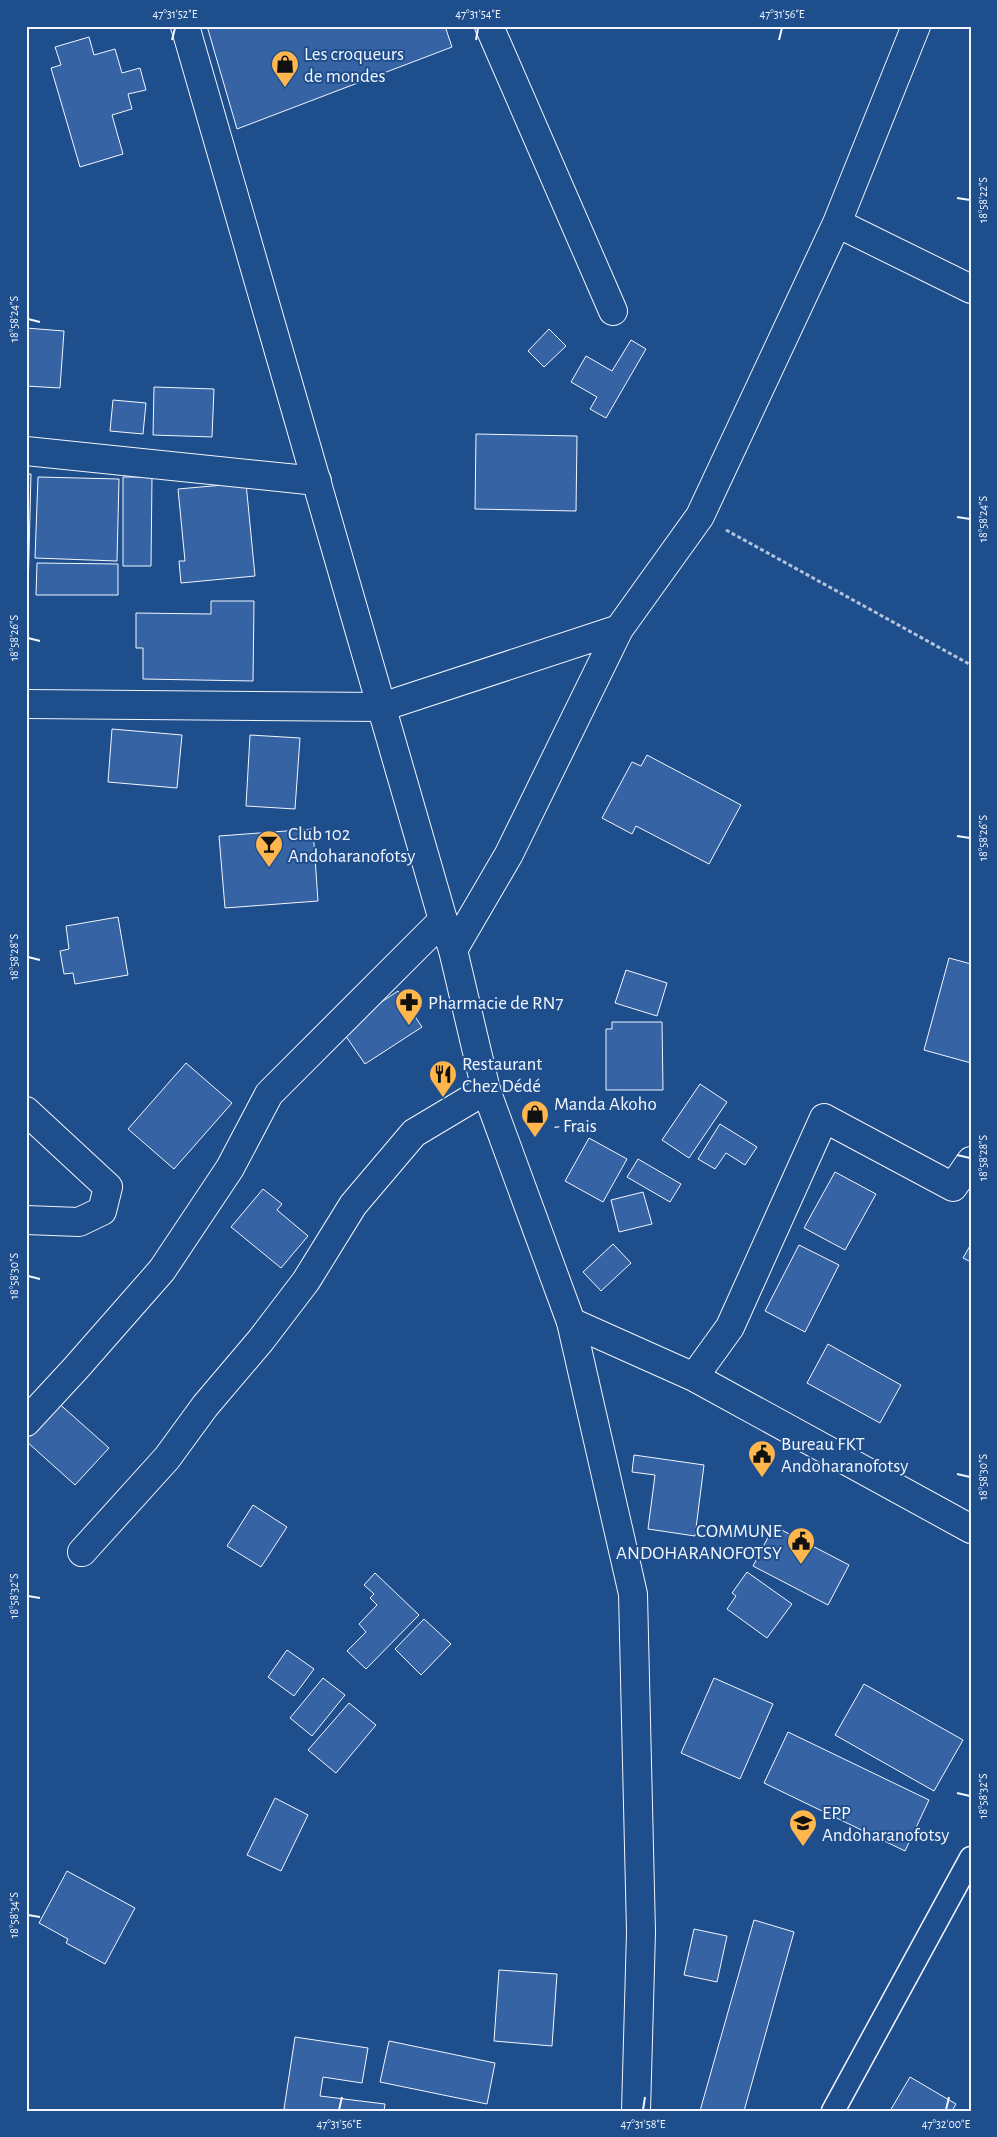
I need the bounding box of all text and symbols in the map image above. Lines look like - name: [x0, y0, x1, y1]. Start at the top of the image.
- text: 47°31'52"E: [153, 8, 198, 20]
- text: 47°31'54"E: [455, 8, 501, 20]
- text: 47°31'56"E: [759, 8, 805, 20]
- place label: Les croqueurs de mondes: [304, 45, 404, 86]
- shop icon: Les croqueurs de mondes: [270, 49, 300, 88]
- text: 18°58'22"S: [977, 177, 989, 223]
- text: 18°58'24"S: [8, 296, 20, 342]
- text: 18°58'24"S: [977, 496, 989, 542]
- text: 18°58'26"S: [8, 615, 20, 661]
- text: 18°58'26"S: [977, 815, 989, 861]
- place label: Club 102 Andoharanofotsy: [288, 825, 415, 866]
- bar icon: Club 102 Andoharanofotsy: [254, 829, 284, 868]
- text: 18°58'28"S: [8, 934, 20, 980]
- pharmacy icon: Pharmacie de RN7: [394, 987, 424, 1026]
- place label: Pharmacie de RN7: [428, 994, 564, 1013]
- place label: Restaurant Chez Dédé: [462, 1055, 542, 1096]
- restaurant icon: Restaurant Chez Dédé: [428, 1059, 458, 1098]
- place label: Manda Akoho - Frais: [554, 1095, 657, 1136]
- shop icon: Manda Akoho - Frais: [520, 1099, 550, 1138]
- text: 18°58'28"S: [977, 1135, 989, 1181]
- text: 18°58'30"S: [8, 1253, 20, 1299]
- place label: Bureau FKT Andoharanofotsy: [781, 1435, 908, 1476]
- public building icon: Bureau FKT Andoharanofotsy: [747, 1439, 777, 1478]
- text: 18°58'30"S: [977, 1454, 989, 1500]
- place label: COMMUNE ANDOHARANOFOTSY: [616, 1522, 782, 1563]
- public building icon: COMMUNE ANDOHARANOFOTSY: [786, 1526, 816, 1565]
- text: 18°58'32"S: [8, 1573, 20, 1619]
- text: 18°58'32"S: [977, 1773, 989, 1819]
- place label: EPP Andoharanofotsy: [822, 1804, 949, 1845]
- school or university icon: EPP Andoharanofotsy: [788, 1808, 818, 1847]
- text: 18°58'34"S: [8, 1892, 20, 1938]
- text: 47°31'56"E: [316, 2118, 362, 2130]
- text: 47°31'58"E: [620, 2118, 666, 2130]
- text: 47°32'00"E: [922, 2118, 970, 2130]

